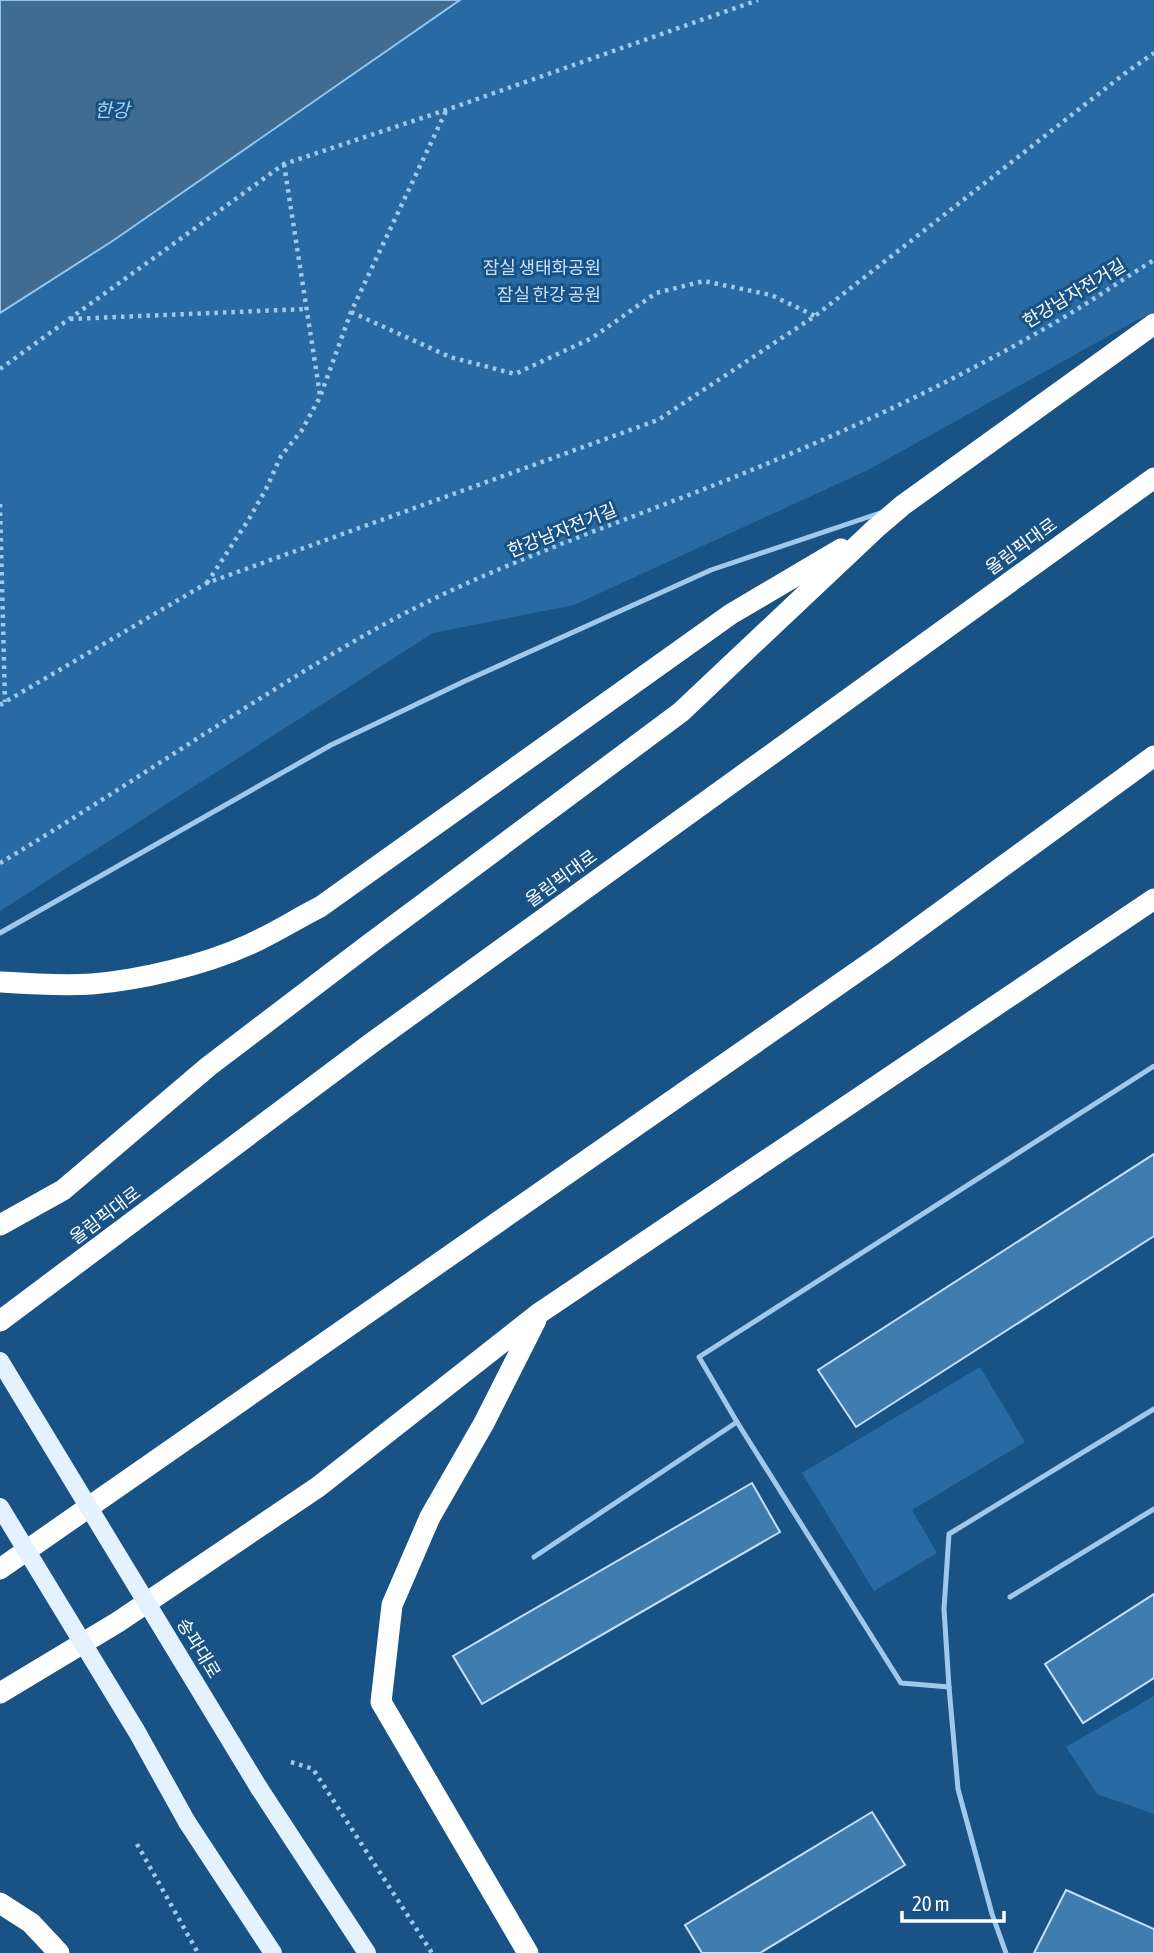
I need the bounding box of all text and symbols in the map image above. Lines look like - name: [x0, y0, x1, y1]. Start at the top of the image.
- water label: 한강: [95, 99, 132, 121]
- street label: 한강남자전거길: [1019, 254, 1129, 332]
- park label: 잠실 생태화공원: [483, 257, 601, 278]
- park label: 잠실 한강 공원: [497, 284, 601, 305]
- street label: 한강남자전거길: [504, 499, 620, 561]
- street label: 올림픽대로: [981, 513, 1061, 579]
- street label: 올림픽대로: [521, 845, 601, 911]
- street label: 올림픽대로: [66, 1182, 144, 1248]
- street label: 송파대로: [173, 1614, 225, 1682]
- scale bar: [902, 1880, 1004, 1924]
- text: 20 m: [912, 1891, 950, 1915]

